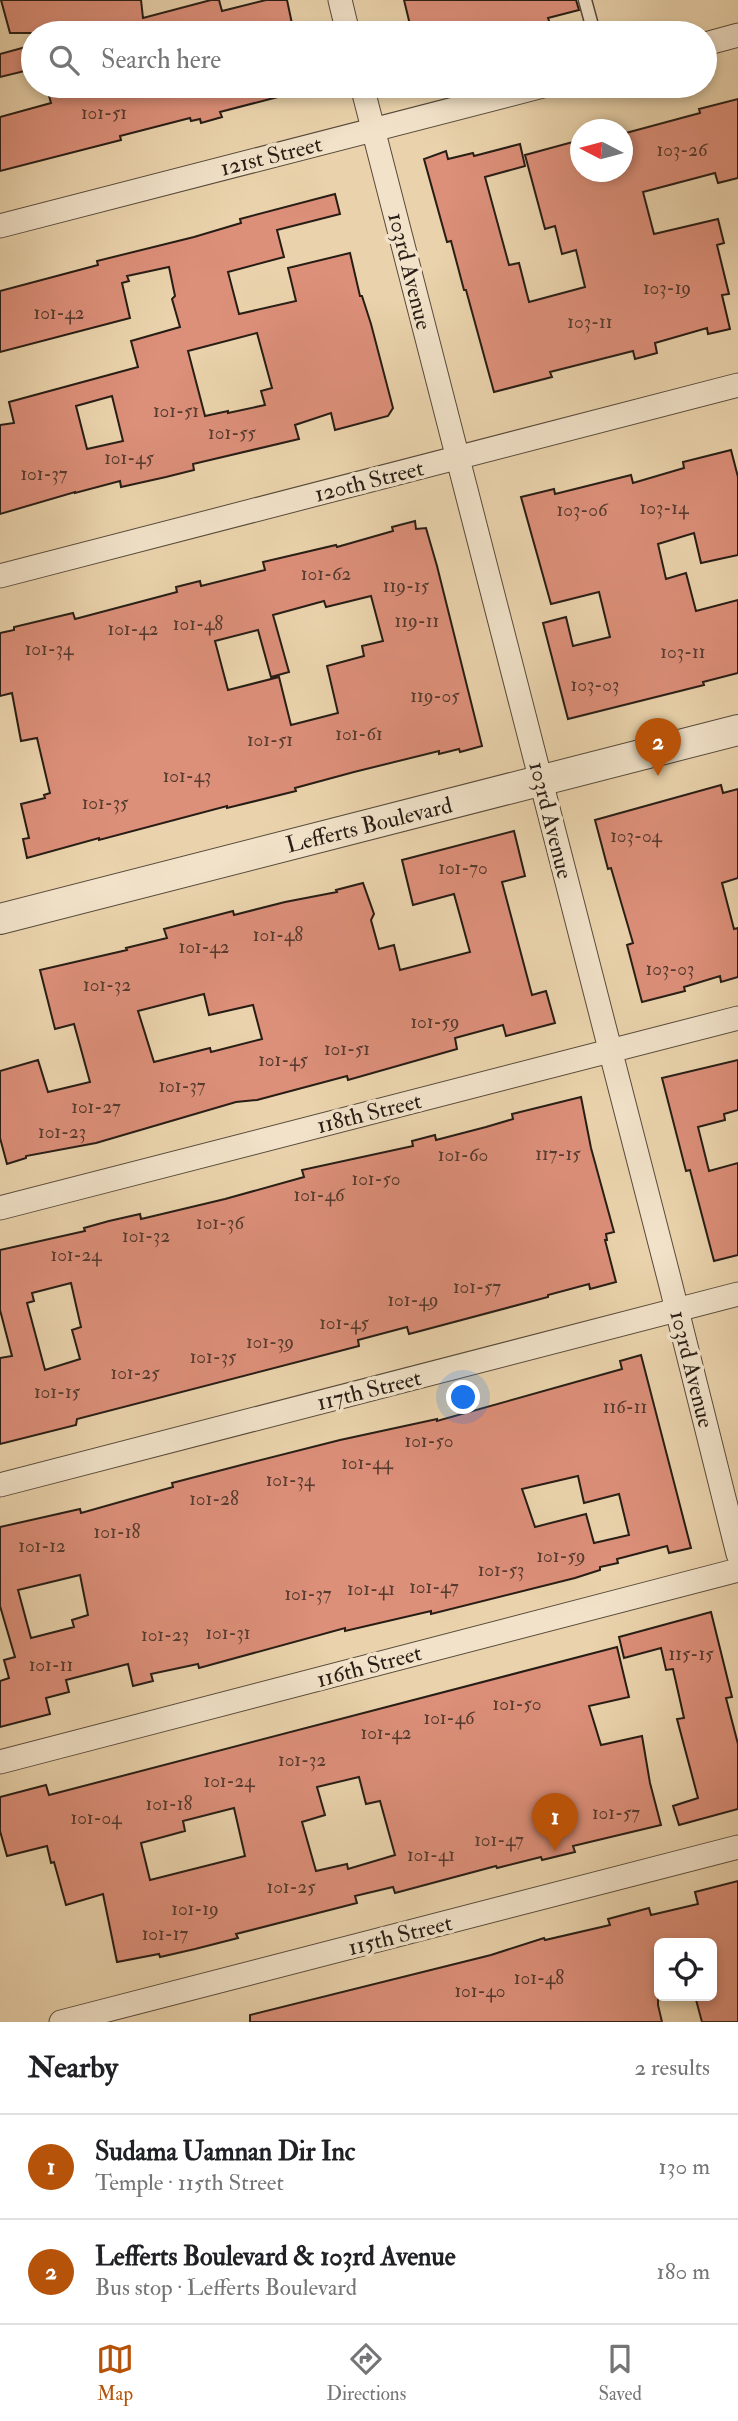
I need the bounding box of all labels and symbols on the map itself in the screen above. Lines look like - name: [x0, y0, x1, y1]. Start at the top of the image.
- house number: 101-51: [81, 101, 127, 125]
- north arrow: [570, 119, 633, 182]
- street label: 121st Street: [217, 129, 325, 183]
- house number: 103-26: [657, 138, 709, 162]
- street label: 103rd Avenue: [381, 209, 439, 333]
- house number: 103-19: [643, 276, 691, 300]
- house number: 101-42: [34, 301, 84, 325]
- house number: 103-11: [567, 310, 613, 334]
- house number: 101-51: [153, 399, 199, 423]
- house number: 101-55: [208, 421, 257, 445]
- house number: 101-45: [104, 446, 154, 470]
- street label: 120th Street: [311, 453, 427, 509]
- house number: 101-37: [20, 462, 68, 486]
- house number: 103-14: [640, 496, 689, 520]
- house number: 103-06: [556, 498, 609, 522]
- house number: 101-62: [301, 562, 351, 586]
- house number: 119-15: [383, 574, 430, 598]
- house number: 119-11: [395, 609, 439, 633]
- house number: 101-48: [173, 612, 223, 636]
- house number: 101-42: [108, 617, 158, 641]
- house number: 101-34: [25, 637, 74, 661]
- house number: 103-11: [660, 640, 706, 664]
- house number: 103-03: [571, 673, 619, 697]
- house number: 119-05: [410, 684, 460, 708]
- pin: 2: [635, 718, 681, 776]
- house number: 101-61: [335, 722, 383, 746]
- house number: 101-51: [247, 728, 293, 752]
- street label: 103rd Avenue: [522, 758, 580, 882]
- house number: 101-43: [163, 764, 211, 788]
- street label: Lefferts Boulevard: [283, 790, 455, 860]
- house number: 101-35: [82, 791, 129, 815]
- house number: 103-04: [610, 824, 663, 848]
- house number: 101-70: [438, 856, 488, 880]
- house number: 101-48: [253, 923, 303, 947]
- house number: 101-42: [179, 935, 229, 959]
- house number: 103-03: [646, 957, 694, 981]
- house number: 101-32: [83, 973, 131, 997]
- house number: 101-59: [410, 1010, 460, 1034]
- house number: 101-51: [324, 1037, 370, 1061]
- house number: 101-45: [258, 1048, 308, 1072]
- house number: 101-37: [158, 1074, 206, 1098]
- street label: 118th Street: [314, 1086, 424, 1140]
- house number: 101-27: [71, 1095, 121, 1119]
- house number: 101-23: [38, 1120, 86, 1144]
- house number: 117-15: [535, 1142, 581, 1166]
- house number: 101-60: [438, 1143, 488, 1167]
- house number: 101-50: [351, 1167, 401, 1191]
- house number: 101-46: [294, 1183, 346, 1207]
- house number: 101-36: [196, 1211, 245, 1235]
- house number: 101-32: [122, 1224, 170, 1248]
- house number: 101-24: [51, 1243, 102, 1267]
- house number: 101-57: [453, 1275, 501, 1299]
- house number: 101-49: [387, 1288, 439, 1312]
- street label: 103rd Avenue: [663, 1307, 721, 1431]
- house number: 101-45: [319, 1311, 369, 1335]
- house number: 101-39: [246, 1330, 294, 1354]
- house number: 101-35: [190, 1345, 237, 1369]
- house number: 101-25: [110, 1361, 160, 1385]
- street label: 117th Street: [314, 1363, 424, 1417]
- house number: 101-15: [34, 1380, 81, 1404]
- your location: [446, 1380, 480, 1414]
- house number: 116-11: [603, 1395, 647, 1419]
- house number: 101-50: [404, 1429, 454, 1453]
- house number: 101-44: [341, 1451, 394, 1475]
- house number: 101-34: [266, 1468, 315, 1492]
- house number: 101-28: [189, 1487, 239, 1511]
- house number: 101-18: [94, 1520, 140, 1544]
- house number: 101-12: [18, 1534, 66, 1558]
- house number: 101-59: [536, 1544, 586, 1568]
- house number: 101-53: [478, 1558, 524, 1582]
- house number: 101-47: [409, 1575, 459, 1599]
- house number: 101-41: [347, 1577, 395, 1601]
- house number: 101-37: [284, 1582, 332, 1606]
- house number: 101-31: [205, 1621, 251, 1645]
- house number: 101-23: [141, 1623, 189, 1647]
- street label: 116th Street: [313, 1638, 425, 1694]
- house number: 115-15: [669, 1642, 714, 1666]
- house number: 101-11: [29, 1653, 73, 1677]
- house number: 101-50: [492, 1692, 542, 1716]
- house number: 101-46: [424, 1706, 476, 1730]
- house number: 101-42: [361, 1721, 411, 1745]
- house number: 101-32: [278, 1748, 326, 1772]
- house number: 101-24: [204, 1769, 255, 1793]
- house number: 101-18: [146, 1792, 192, 1816]
- pin: 1: [532, 1793, 578, 1851]
- house number: 101-57: [592, 1801, 640, 1825]
- house number: 101-04: [70, 1806, 122, 1830]
- house number: 101-47: [474, 1828, 524, 1852]
- house number: 101-41: [407, 1843, 455, 1867]
- house number: 101-25: [266, 1875, 316, 1899]
- house number: 101-19: [171, 1897, 219, 1921]
- street label: 115th Street: [345, 1908, 455, 1962]
- house number: 101-17: [142, 1922, 189, 1946]
- house number: 101-48: [514, 1966, 564, 1990]
- house number: 101-40: [454, 1979, 506, 2003]

